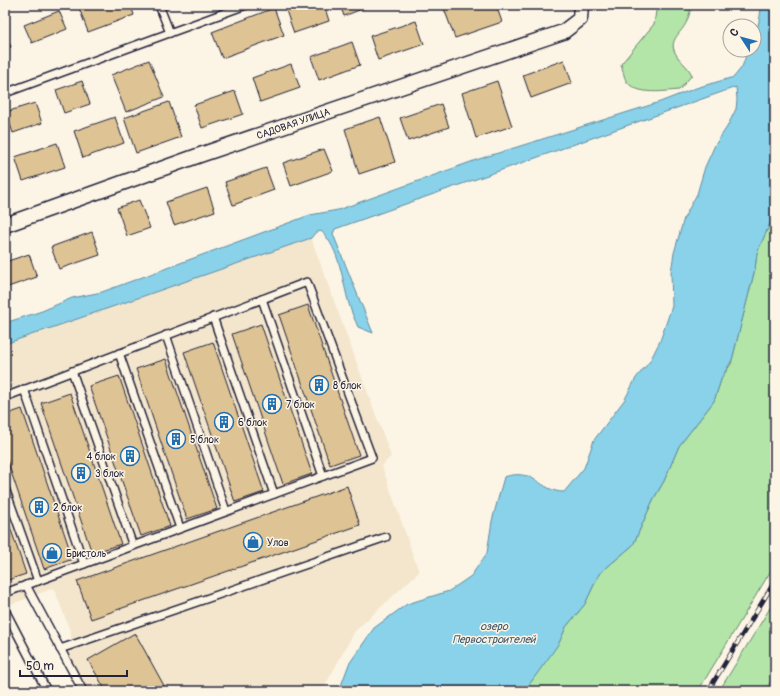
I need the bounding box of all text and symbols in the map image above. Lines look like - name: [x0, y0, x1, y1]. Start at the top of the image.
- north arrow: [722, 18, 762, 58]
- text: С: [727, 26, 742, 39]
- street label: САДОВАЯ УЛИЦА: [255, 106, 332, 142]
- building icon: 8 блок: [308, 374, 330, 396]
- place label: 8 блок: [333, 380, 362, 392]
- building icon: 7 блок: [261, 393, 283, 415]
- place label: 7 блок: [286, 399, 315, 411]
- building icon: 6 блок: [213, 411, 235, 433]
- place label: 6 блок: [238, 417, 268, 429]
- building icon: 5 блок: [165, 428, 187, 450]
- place label: 5 блок: [190, 434, 219, 446]
- building icon: 4 блок: [119, 445, 141, 467]
- place label: 4 блок: [87, 451, 116, 463]
- building icon: 3 блок: [70, 462, 92, 484]
- place label: 3 блок: [95, 468, 124, 480]
- building icon: 2 блок: [28, 496, 50, 518]
- place label: 2 блок: [53, 502, 82, 514]
- shop icon: Улов: [242, 531, 264, 553]
- place label: Улов: [267, 537, 289, 549]
- shop icon: Бристоль: [41, 542, 63, 564]
- place label: Бристоль: [66, 548, 107, 560]
- water label: озеро Первостроителей: [453, 620, 537, 646]
- scale bar: [20, 652, 127, 678]
- text: 50 m: [26, 659, 54, 674]

